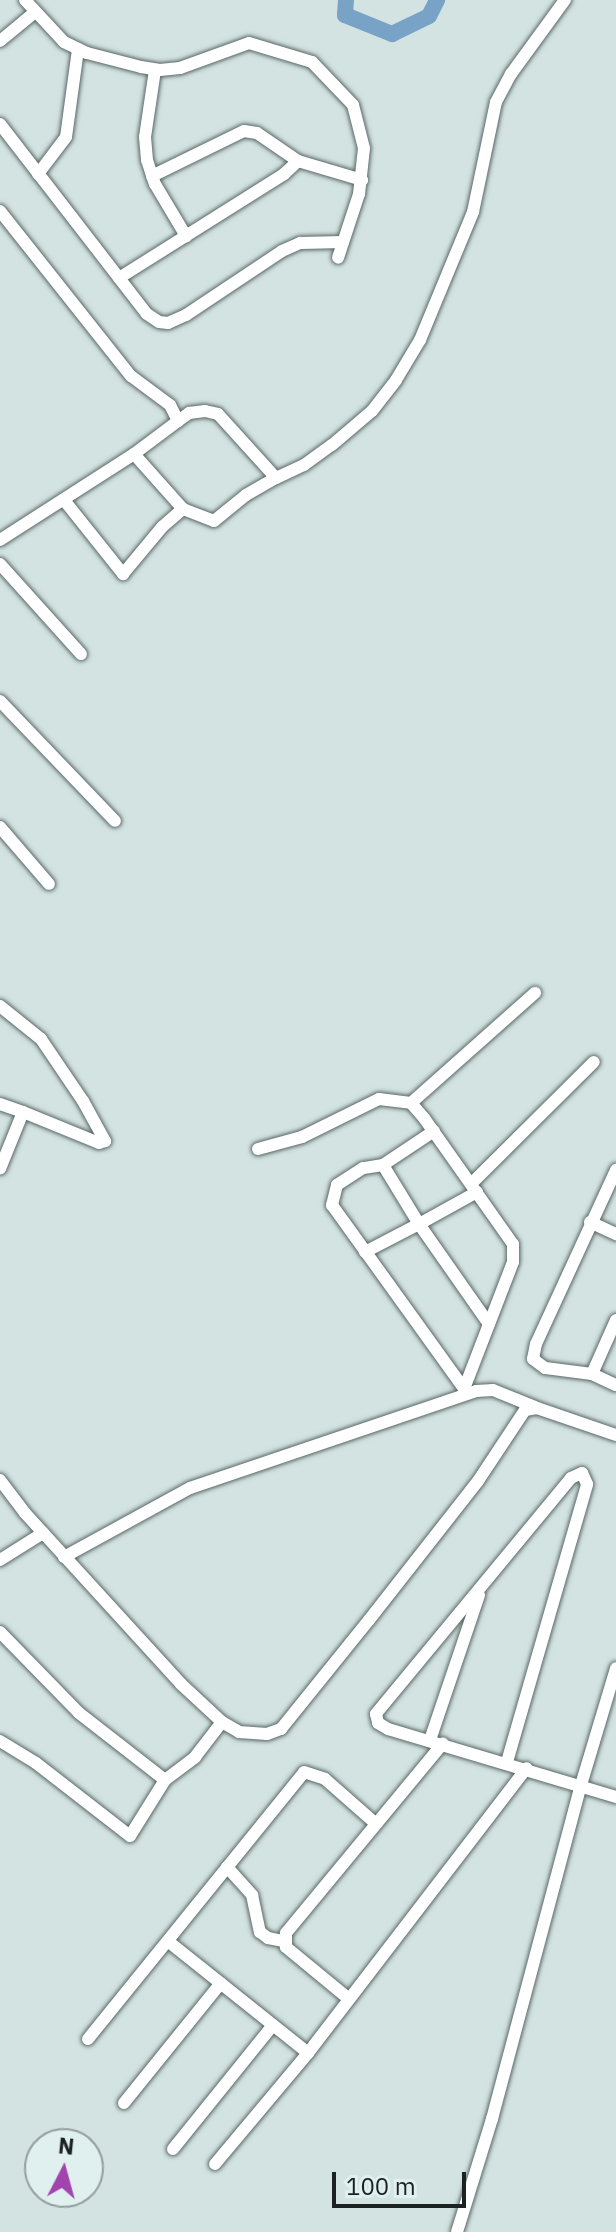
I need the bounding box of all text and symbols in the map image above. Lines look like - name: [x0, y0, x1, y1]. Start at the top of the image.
- north arrow: [24, 2128, 104, 2208]
- text: N: [57, 2130, 76, 2161]
- scale bar: [336, 2156, 470, 2206]
- text: 100 m: [346, 2170, 416, 2202]

